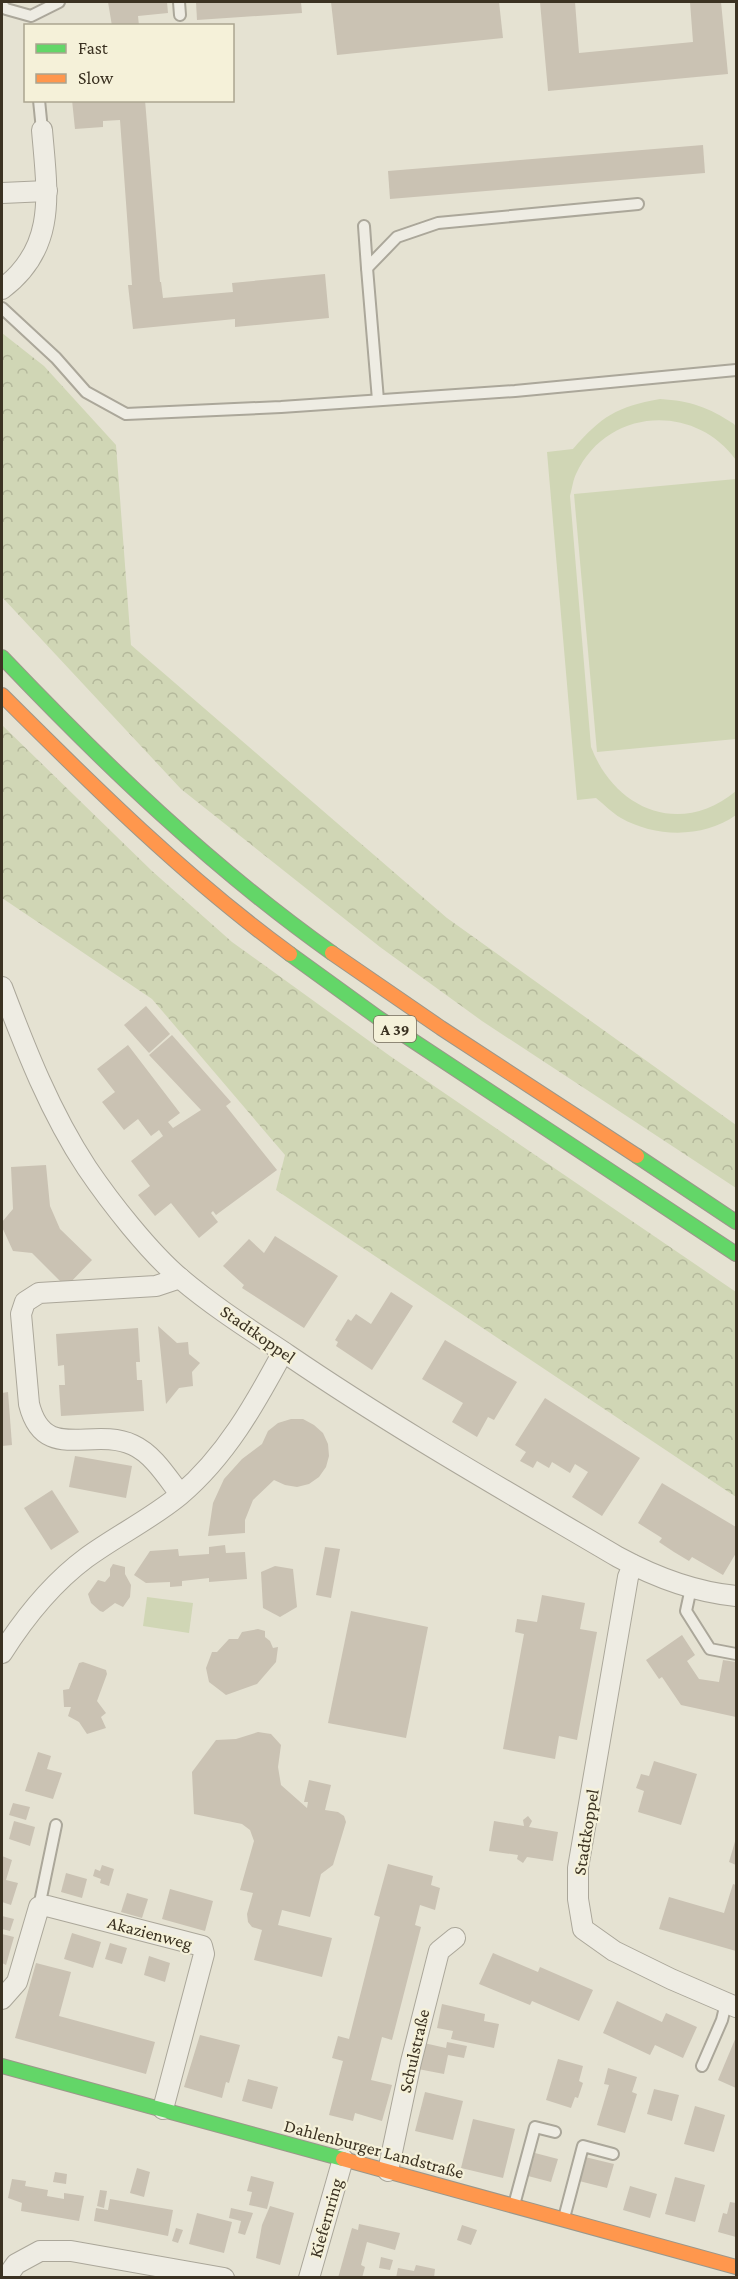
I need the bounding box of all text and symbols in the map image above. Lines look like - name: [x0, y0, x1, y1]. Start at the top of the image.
- legend: [24, 24, 234, 102]
- text: Fast: [78, 38, 109, 58]
- text: Slow: [78, 68, 114, 88]
- road number: A 39: [374, 1016, 416, 1042]
- street label: Stadtkoppel: [217, 1301, 300, 1367]
- street label: Stadtkoppel: [569, 1787, 603, 1877]
- street label: Akazienweg: [106, 1912, 195, 1954]
- street label: Schulstraße: [395, 2007, 433, 2095]
- street label: Dahlenburger Landstraße: [282, 2115, 466, 2183]
- street label: Kiefernring: [305, 2176, 347, 2260]

